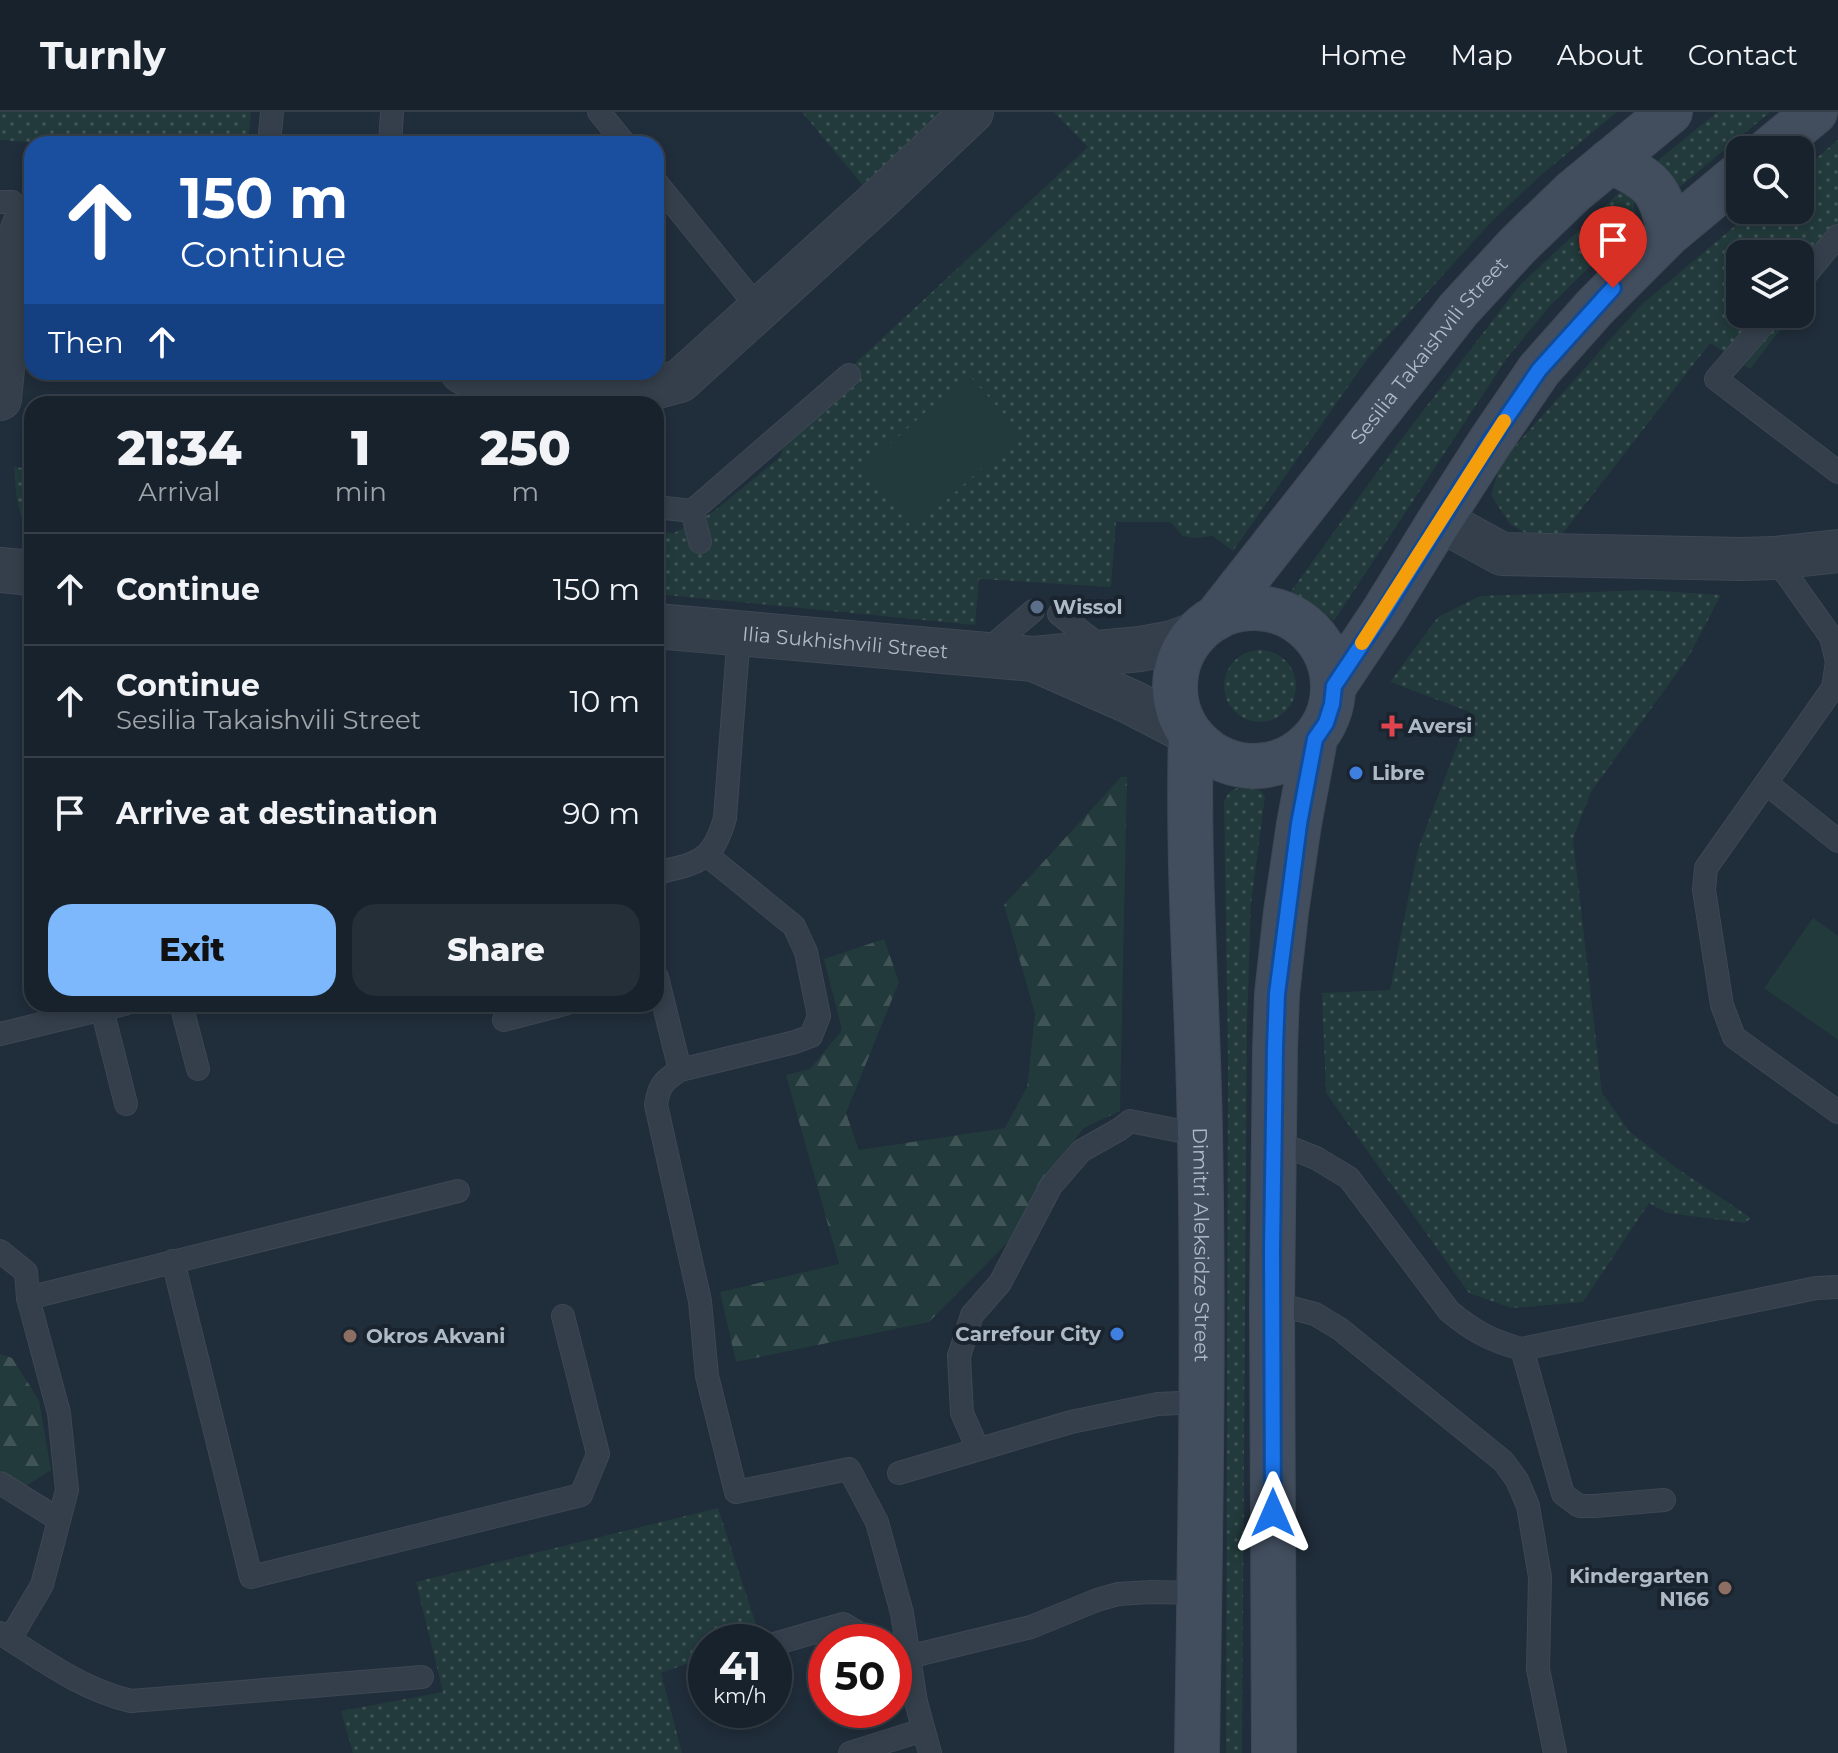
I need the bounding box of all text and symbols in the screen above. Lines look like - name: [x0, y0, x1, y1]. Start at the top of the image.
- text: Turnly: [40, 32, 166, 79]
- text: Home: [1320, 38, 1407, 72]
- text: Map: [1451, 38, 1513, 72]
- text: About: [1557, 38, 1644, 72]
- text: Contact: [1688, 38, 1798, 72]
- map controls: [1726, 136, 1814, 328]
- button: search: [1726, 136, 1814, 224]
- text: 150 m: [180, 164, 348, 232]
- icon: ahead: [48, 168, 152, 272]
- pin: [1579, 206, 1647, 288]
- icon: arrive: [1591, 218, 1635, 262]
- text: Continue: [180, 232, 346, 276]
- button: layers: [1726, 240, 1814, 328]
- street label: Sesilia Takaishvili Street: [1345, 252, 1513, 449]
- icon: ahead: [140, 320, 184, 364]
- text: Then: [48, 324, 124, 361]
- text: 21:34: [117, 419, 242, 477]
- text: 1: [351, 419, 370, 477]
- text: 250: [480, 419, 571, 477]
- text: Arrival: [138, 476, 220, 508]
- text: min: [335, 476, 387, 508]
- text: m: [512, 476, 539, 508]
- icon: ahead: [48, 567, 92, 611]
- text: Continue: [116, 571, 260, 608]
- text: 150 m: [553, 571, 640, 608]
- place label: Wissol: [1053, 595, 1123, 619]
- marker: Wissol: [1028, 598, 1046, 616]
- street label: Ilia Sukhishvili Street: [741, 622, 949, 663]
- text: Continue: [116, 667, 260, 704]
- icon: ahead: [48, 679, 92, 723]
- text: 10 m: [570, 683, 640, 720]
- text: Sesilia Takaishvili Street: [116, 704, 421, 736]
- place label: Aversi: [1407, 714, 1472, 738]
- marker: Aversi: [1383, 717, 1401, 735]
- place label: Libre: [1372, 761, 1425, 785]
- marker: Libre: [1347, 764, 1365, 782]
- icon: arrive: [48, 791, 92, 835]
- text: Arrive at destination: [116, 795, 438, 832]
- text: 90 m: [562, 795, 640, 832]
- button: Exit: [48, 904, 336, 996]
- button: Share: [352, 904, 640, 996]
- street label: Dimitri Aleksidze Street: [1188, 1127, 1214, 1362]
- place label: Carrefour City: [955, 1322, 1102, 1346]
- place label: Okros Akvani: [366, 1324, 505, 1348]
- marker: Carrefour City: [1108, 1325, 1126, 1343]
- marker: Okros Akvani: [341, 1327, 359, 1345]
- position arrow: [1231, 1471, 1315, 1555]
- place label: Kindergarten N166: [1569, 1564, 1709, 1611]
- marker: Kindergarten N166: [1716, 1579, 1734, 1597]
- speed limit sign: 50: [808, 1624, 912, 1728]
- text: 41: [719, 1641, 761, 1690]
- text: km/h: [713, 1684, 767, 1708]

